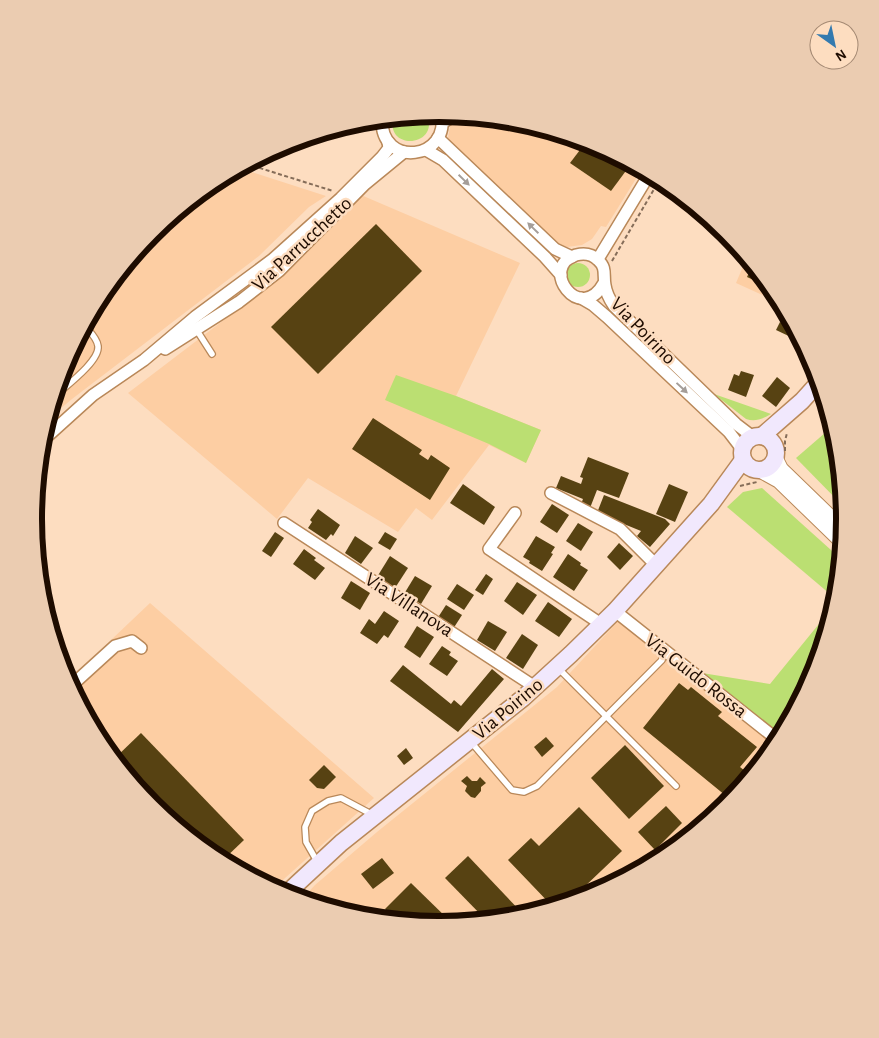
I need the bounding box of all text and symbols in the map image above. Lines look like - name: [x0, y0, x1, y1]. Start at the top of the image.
- north arrow: [809, 20, 859, 70]
- text: N: [833, 47, 848, 64]
- one-way arrow: [458, 174, 470, 186]
- street label: Via Parrucchetto: [248, 193, 356, 295]
- one-way arrow: [528, 222, 540, 234]
- street label: Via Poirino: [607, 294, 679, 368]
- one-way arrow: [676, 382, 688, 394]
- street label: Via Villanova: [361, 569, 457, 641]
- street label: Via Guido Rossa: [641, 630, 751, 722]
- street label: Via Poirino: [469, 674, 547, 744]

